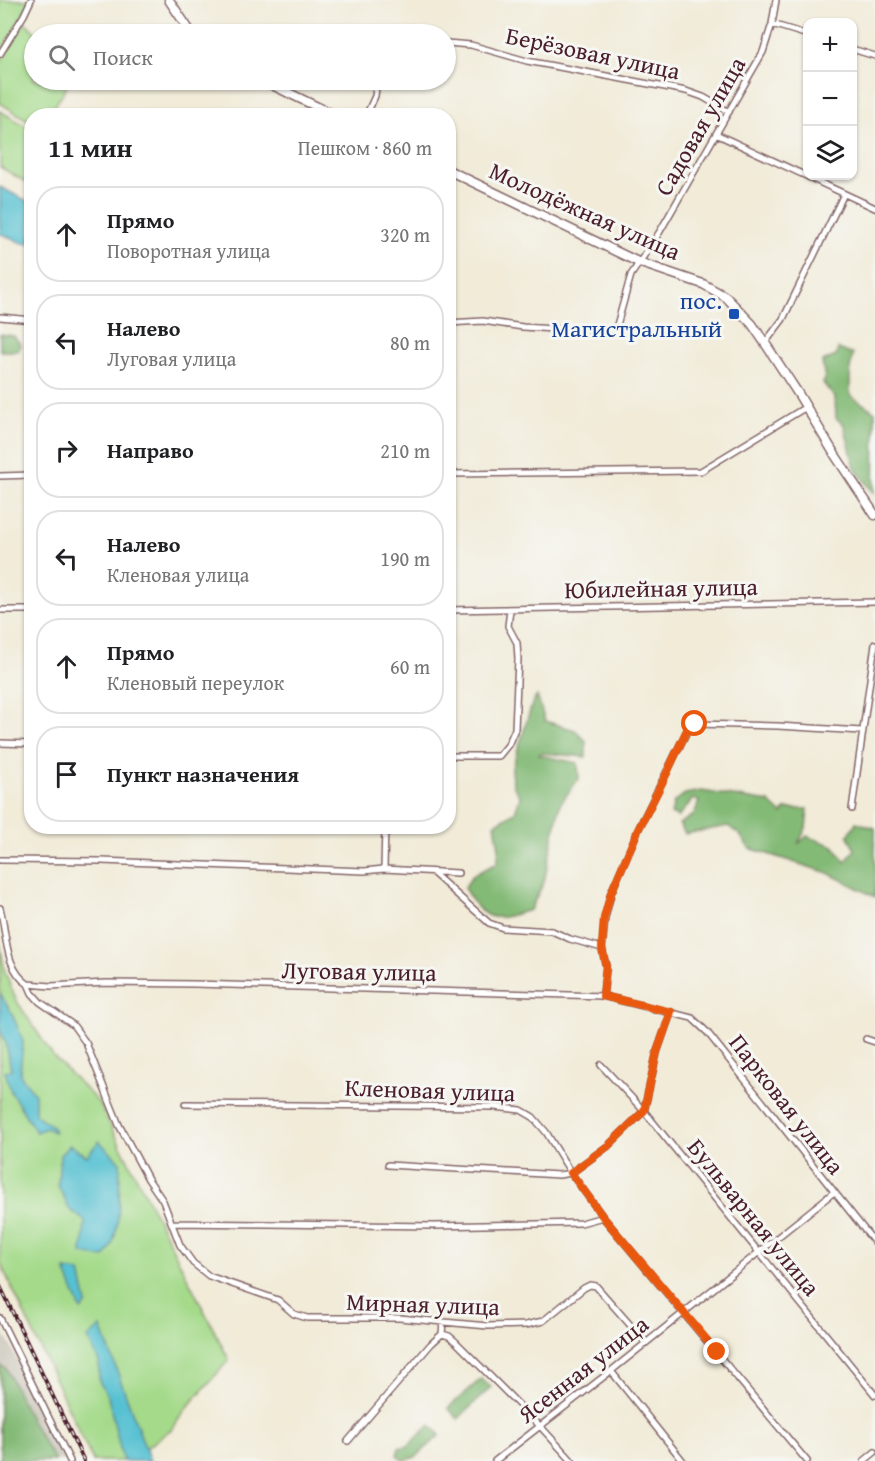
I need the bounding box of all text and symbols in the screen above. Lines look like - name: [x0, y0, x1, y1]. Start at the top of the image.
- street label: Берёзовая улица: [503, 17, 684, 89]
- map controls: [803, 18, 857, 180]
- button: +: [803, 18, 857, 72]
- search box: [24, 24, 456, 90]
- icon: search: [45, 41, 78, 74]
- text: Поиск: [93, 41, 153, 73]
- street label: Садовая улица: [646, 50, 754, 202]
- button: −: [803, 72, 857, 126]
- button: layers: [803, 126, 857, 180]
- text: 11 мин: [48, 128, 133, 167]
- text: Пешком · 860 m: [298, 133, 432, 162]
- street label: Молодёжная улица: [484, 153, 687, 269]
- text: Прямо: [107, 204, 174, 236]
- icon: ahead: [50, 218, 83, 251]
- text: 320 m: [380, 220, 430, 249]
- text: Поворотная улица: [107, 236, 270, 265]
- place label: пос. Магистральный: [551, 283, 722, 346]
- marker: пос. Магистральный: [727, 307, 741, 321]
- text: Налево: [107, 312, 180, 344]
- icon: left: [50, 326, 83, 359]
- text: 80 m: [390, 328, 430, 357]
- text: Луговая улица: [107, 344, 236, 373]
- icon: right: [50, 434, 83, 467]
- text: Направо: [107, 434, 194, 466]
- text: 210 m: [380, 436, 430, 465]
- text: Налево: [107, 528, 180, 560]
- icon: left: [50, 542, 83, 575]
- text: 190 m: [380, 544, 430, 573]
- text: Кленовая улица: [107, 560, 249, 589]
- street label: Юбилейная улица: [564, 569, 759, 607]
- text: Прямо: [107, 636, 174, 668]
- icon: ahead: [50, 650, 83, 683]
- text: 60 m: [390, 652, 430, 681]
- text: Кленовый переулок: [107, 668, 284, 697]
- route start: [681, 710, 707, 736]
- icon: arrive: [50, 758, 83, 791]
- text: Пункт назначения: [107, 758, 299, 790]
- street label: Луговая улица: [281, 952, 437, 990]
- street label: Парковая улица: [721, 1026, 853, 1182]
- street label: Кленовая улица: [344, 1070, 516, 1110]
- street label: Бульварная улица: [679, 1131, 829, 1304]
- street label: Мирная улица: [346, 1284, 501, 1324]
- street label: Ясенная улица: [509, 1306, 656, 1432]
- route end: [703, 1338, 729, 1364]

